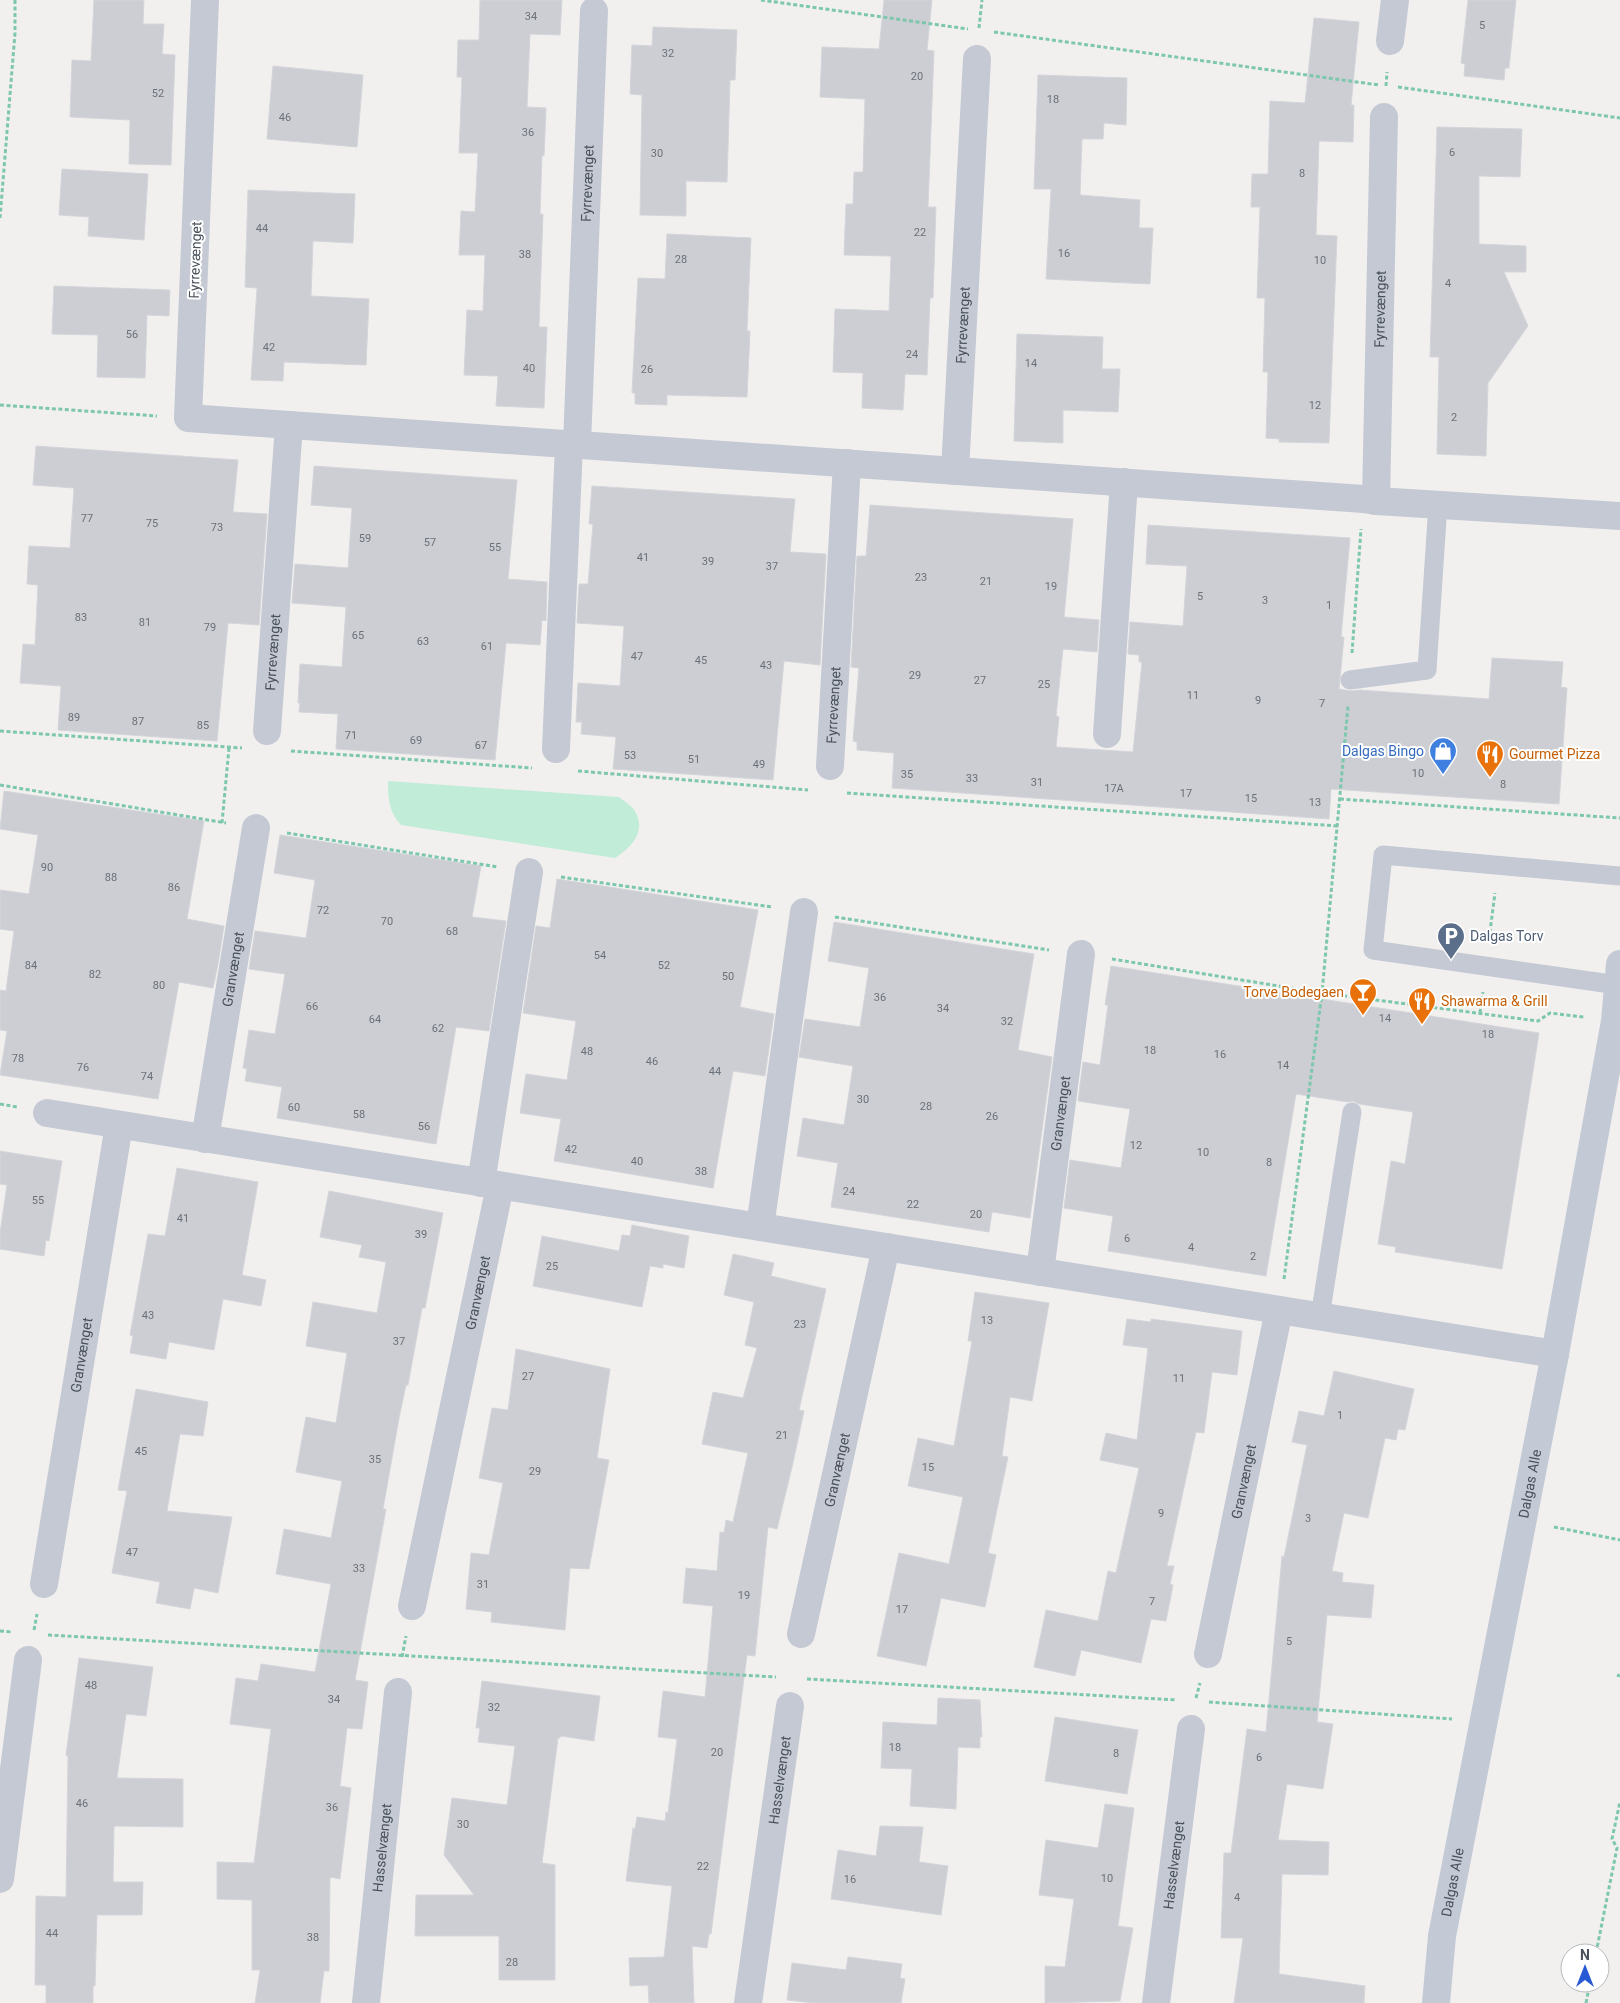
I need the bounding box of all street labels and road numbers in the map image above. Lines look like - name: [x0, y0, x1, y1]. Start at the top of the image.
- street label: Fyrrevænget: [578, 144, 597, 222]
- street label: Fyrrevænget: [186, 221, 204, 299]
- street label: Fyrrevænget: [1371, 270, 1389, 348]
- street label: Fyrrevænget: [953, 286, 973, 364]
- street label: Fyrrevænget: [262, 613, 283, 691]
- street label: Fyrrevænget: [823, 666, 844, 744]
- street label: Granvænget: [219, 930, 247, 1008]
- street label: Granvænget: [1048, 1074, 1073, 1152]
- street label: Granvænget: [462, 1254, 493, 1331]
- street label: Granvænget: [67, 1316, 95, 1394]
- street label: Granvænget: [821, 1431, 853, 1509]
- street label: Granvænget: [1228, 1443, 1259, 1520]
- street label: Dalgas Alle: [1515, 1448, 1544, 1520]
- street label: Hasselvænget: [765, 1735, 794, 1825]
- street label: Hasselvænget: [369, 1802, 395, 1893]
- street label: Hasselvænget: [1160, 1819, 1187, 1910]
- street label: Dalgas Alle: [1438, 1846, 1467, 1918]

